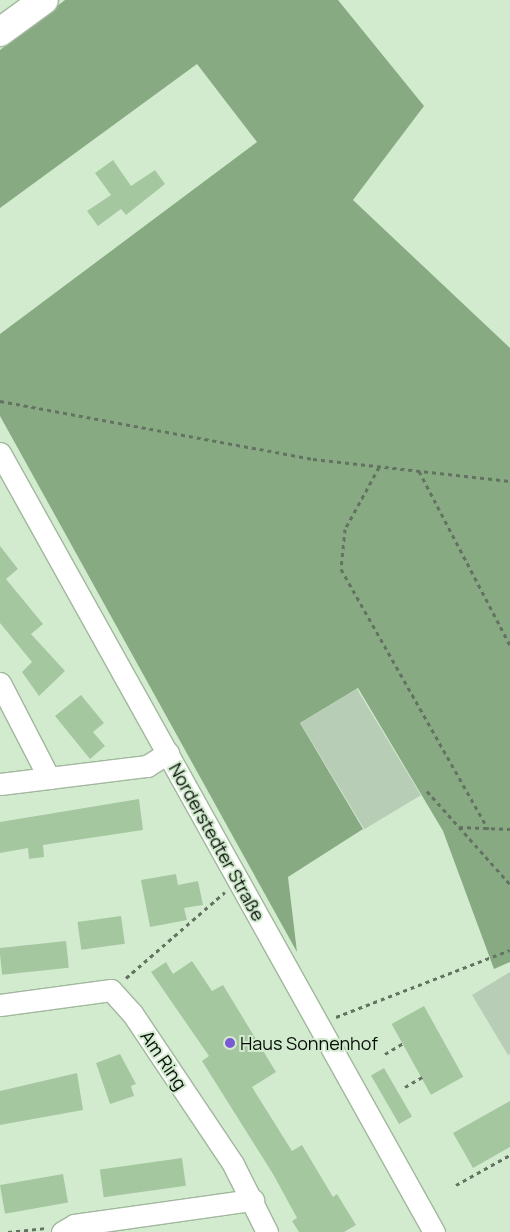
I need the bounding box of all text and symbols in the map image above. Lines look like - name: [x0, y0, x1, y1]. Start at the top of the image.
- street label: Norderstedter Straße: [165, 759, 269, 925]
- street label: Am Ring: [136, 1026, 192, 1094]
- place label: Haus Sonnenhof: [240, 1032, 378, 1054]
- marker: Haus Sonnenhof: [224, 1037, 236, 1049]

